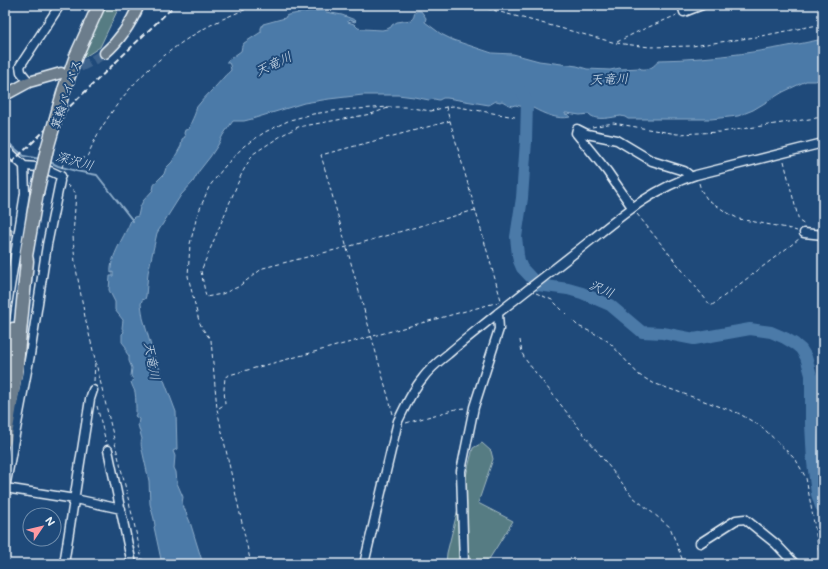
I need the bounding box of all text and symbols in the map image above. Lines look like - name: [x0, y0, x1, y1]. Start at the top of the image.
- water label: 天竜川: [252, 47, 294, 79]
- street label: 箕輪バイパス: [46, 57, 84, 131]
- water label: 天竜川: [589, 69, 629, 87]
- water label: 深沢川: [54, 147, 96, 173]
- water label: 沢川: [587, 275, 617, 301]
- water label: 天竜川: [141, 340, 165, 382]
- north arrow: [22, 507, 62, 547]
- text: N: [42, 513, 59, 529]

